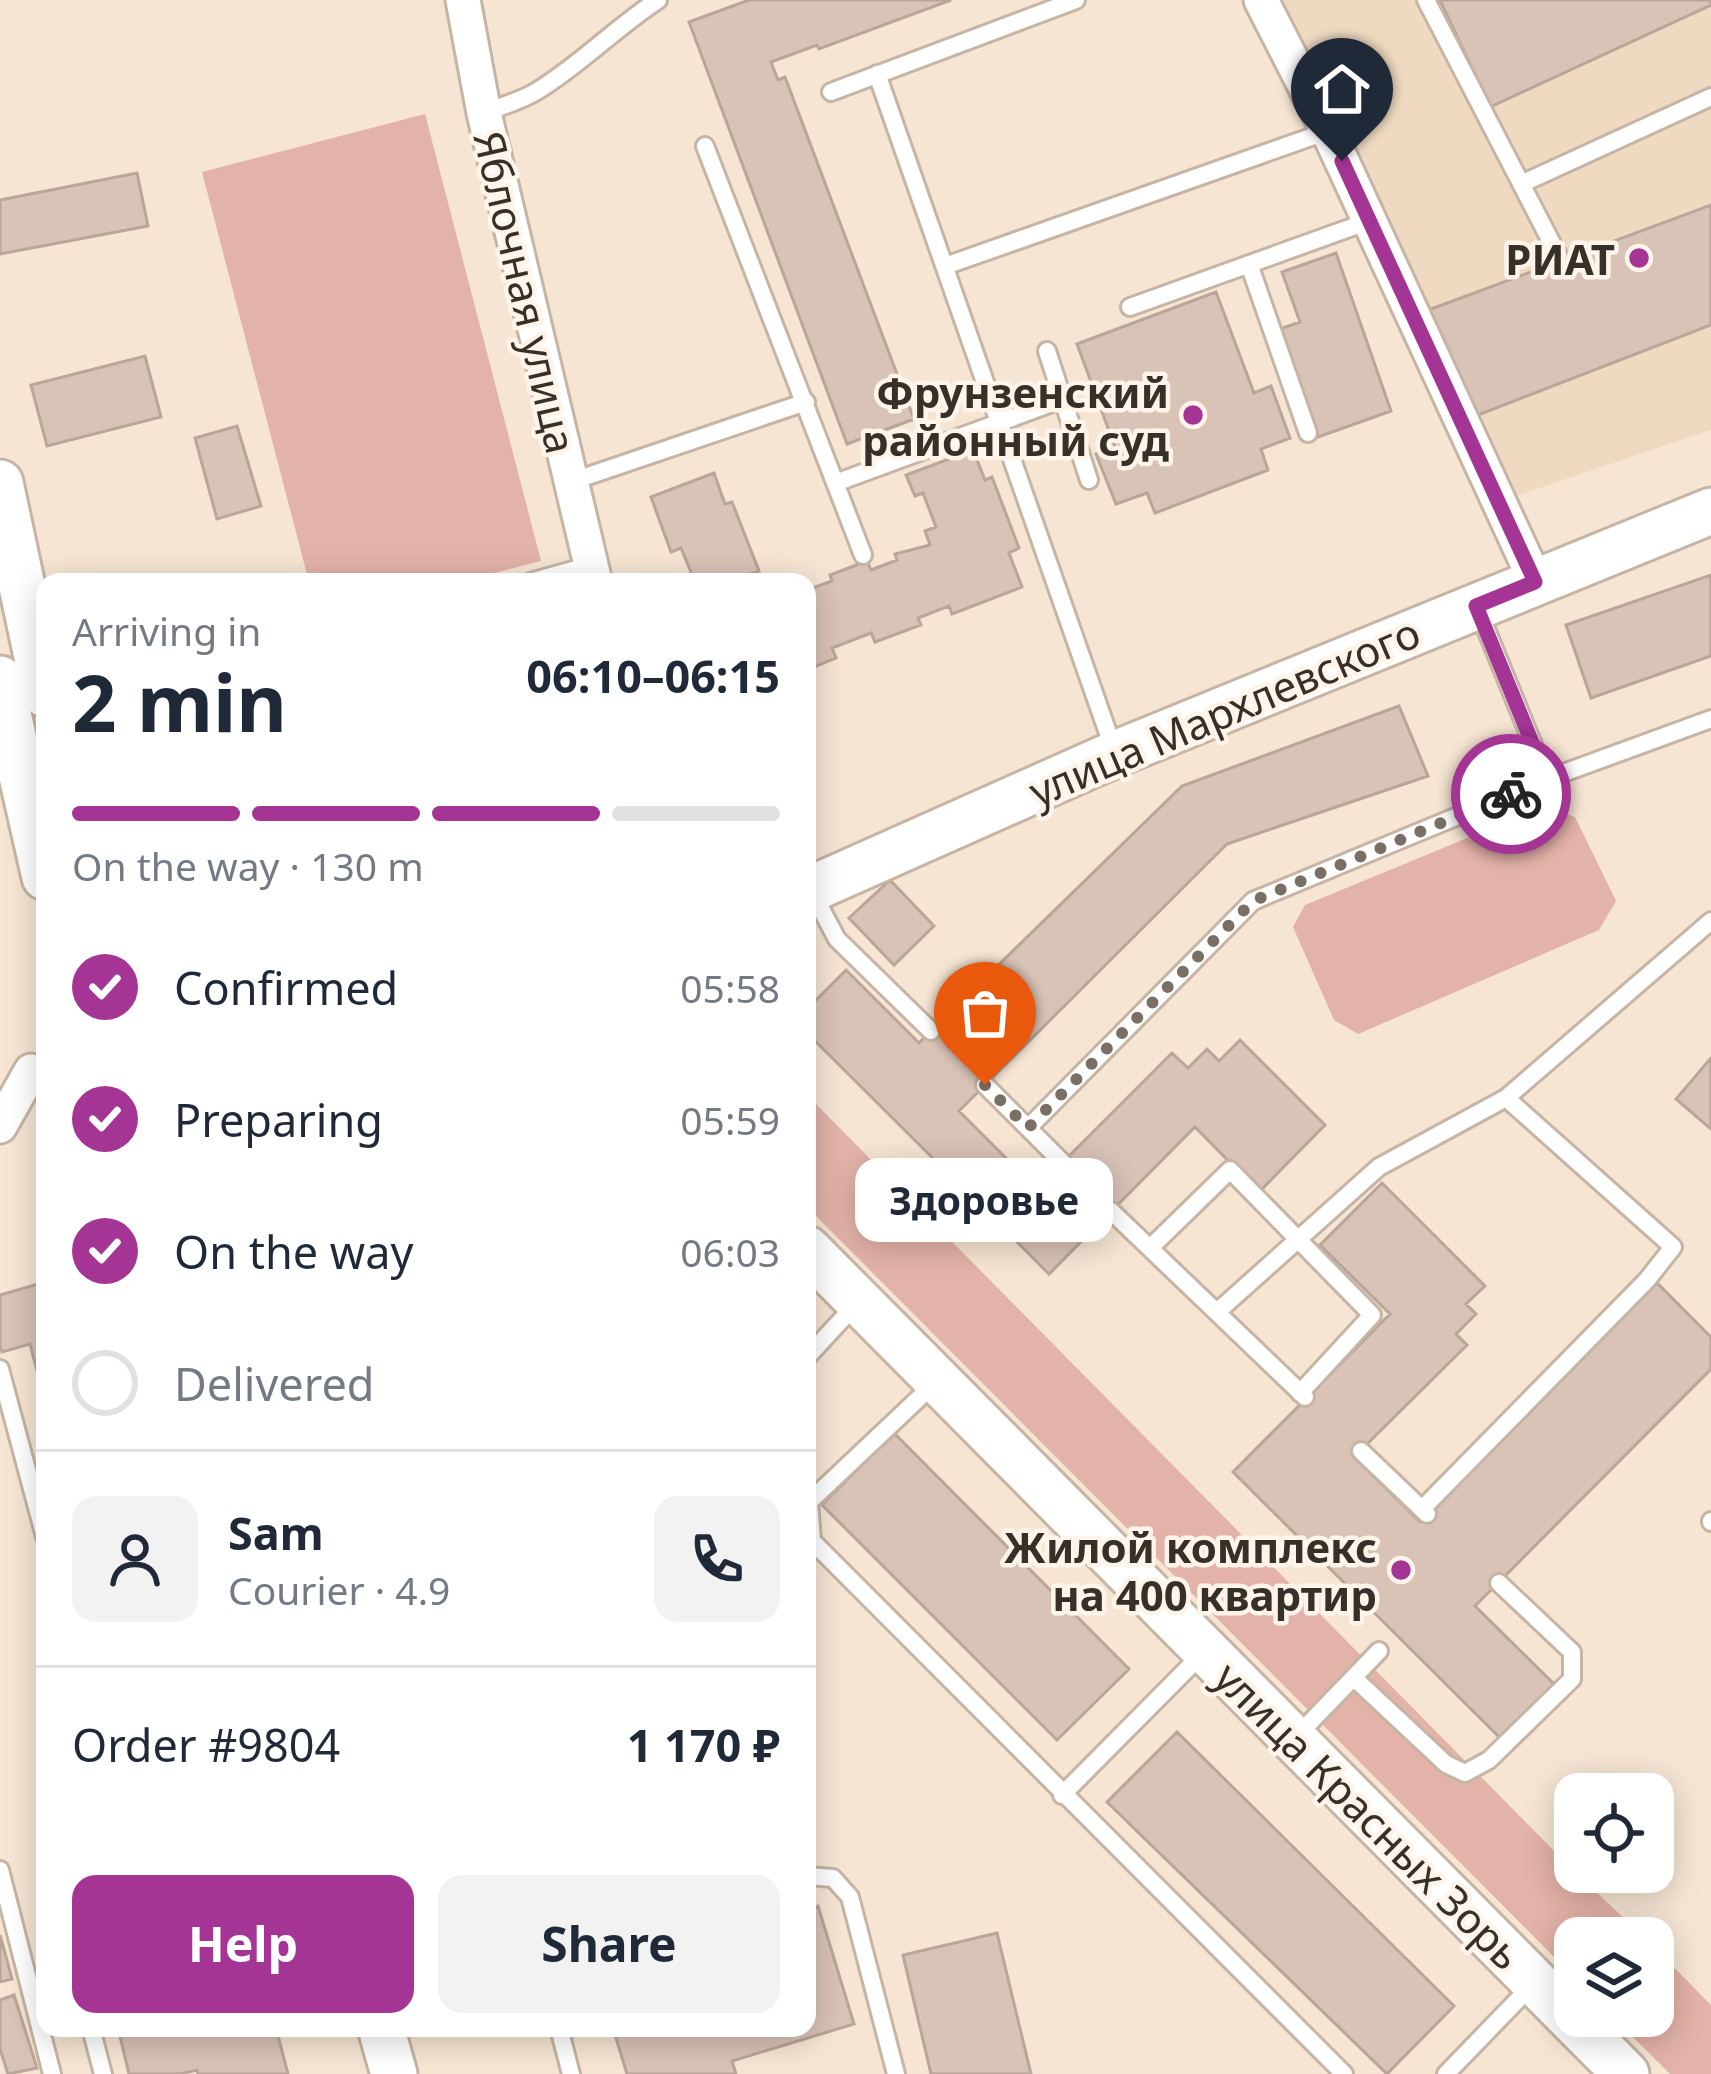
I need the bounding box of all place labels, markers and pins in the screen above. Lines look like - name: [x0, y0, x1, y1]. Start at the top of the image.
- pin: [1291, 38, 1393, 161]
- place label: РИАТ: [1505, 230, 1615, 287]
- marker: РИАТ: [1626, 245, 1652, 271]
- place label: Фрунзенский районный суд: [862, 363, 1169, 468]
- marker: Фрунзенский районный суд: [1180, 402, 1206, 428]
- pin: [934, 962, 1036, 1085]
- callout: Здоровье: [856, 1157, 1114, 1241]
- place label: Жилой комплекс на 400 квартир: [1004, 1518, 1377, 1623]
- marker: Жилой комплекс на 400 квартир: [1388, 1557, 1414, 1583]

